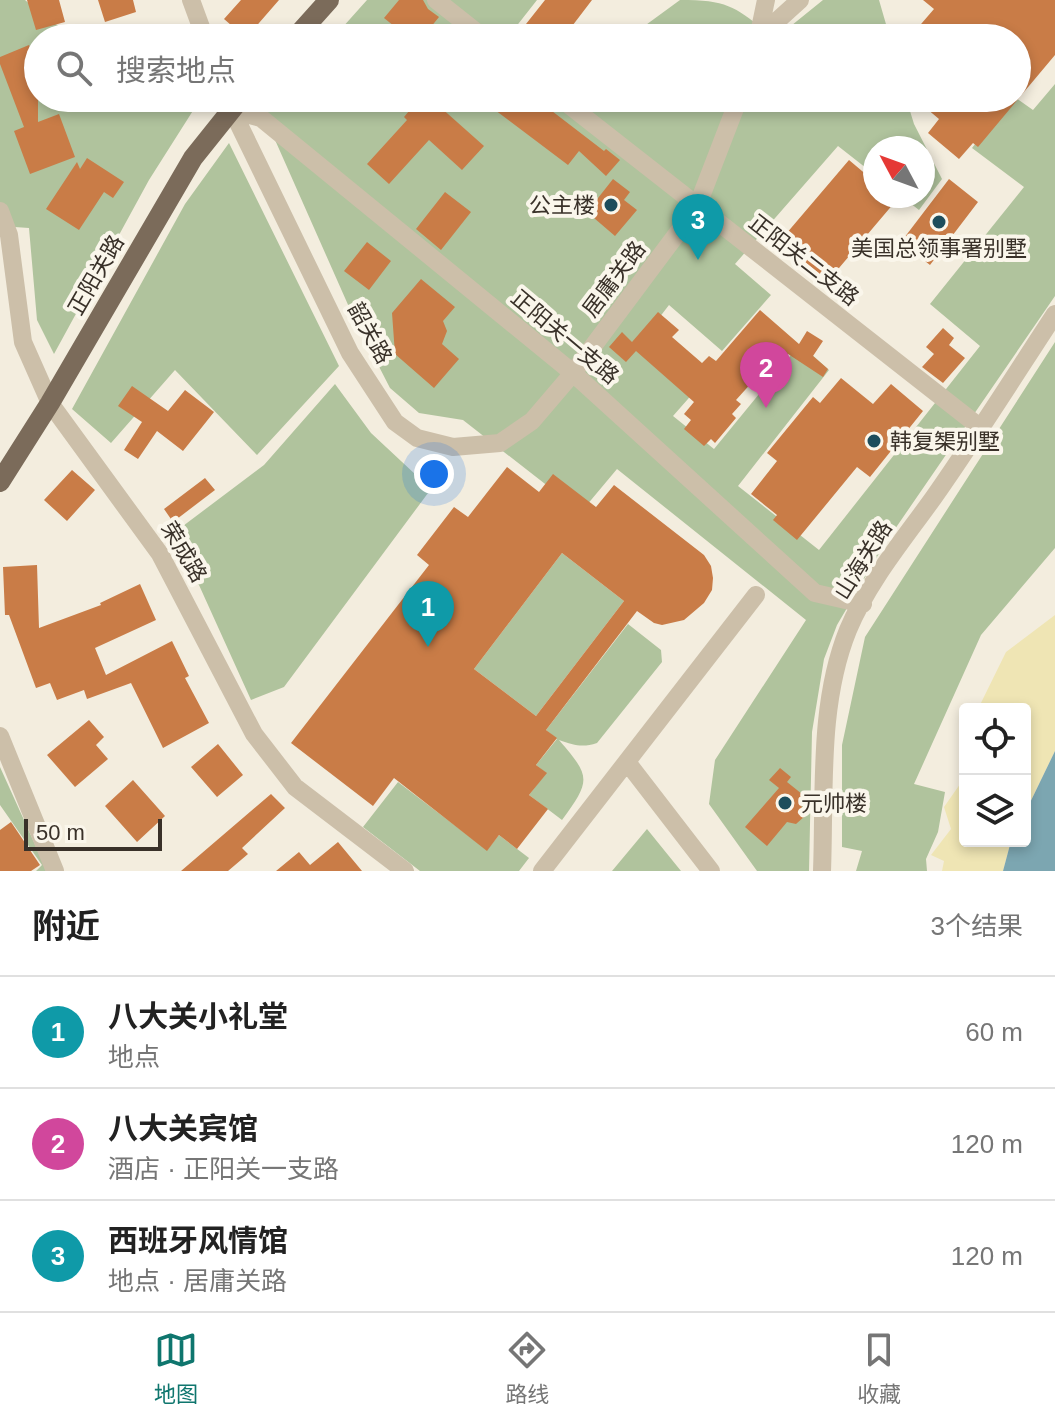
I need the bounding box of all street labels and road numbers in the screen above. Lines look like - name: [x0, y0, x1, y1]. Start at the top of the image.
- street label: 正阳关二支路: [744, 210, 864, 310]
- street label: 正阳关路: [63, 231, 129, 319]
- street label: 居庸关路: [578, 236, 650, 322]
- street label: 正阳关一支路: [506, 285, 624, 389]
- street label: 韶关路: [343, 298, 397, 368]
- street label: 山海关路: [829, 516, 897, 604]
- street label: 荣成路: [156, 517, 212, 587]

